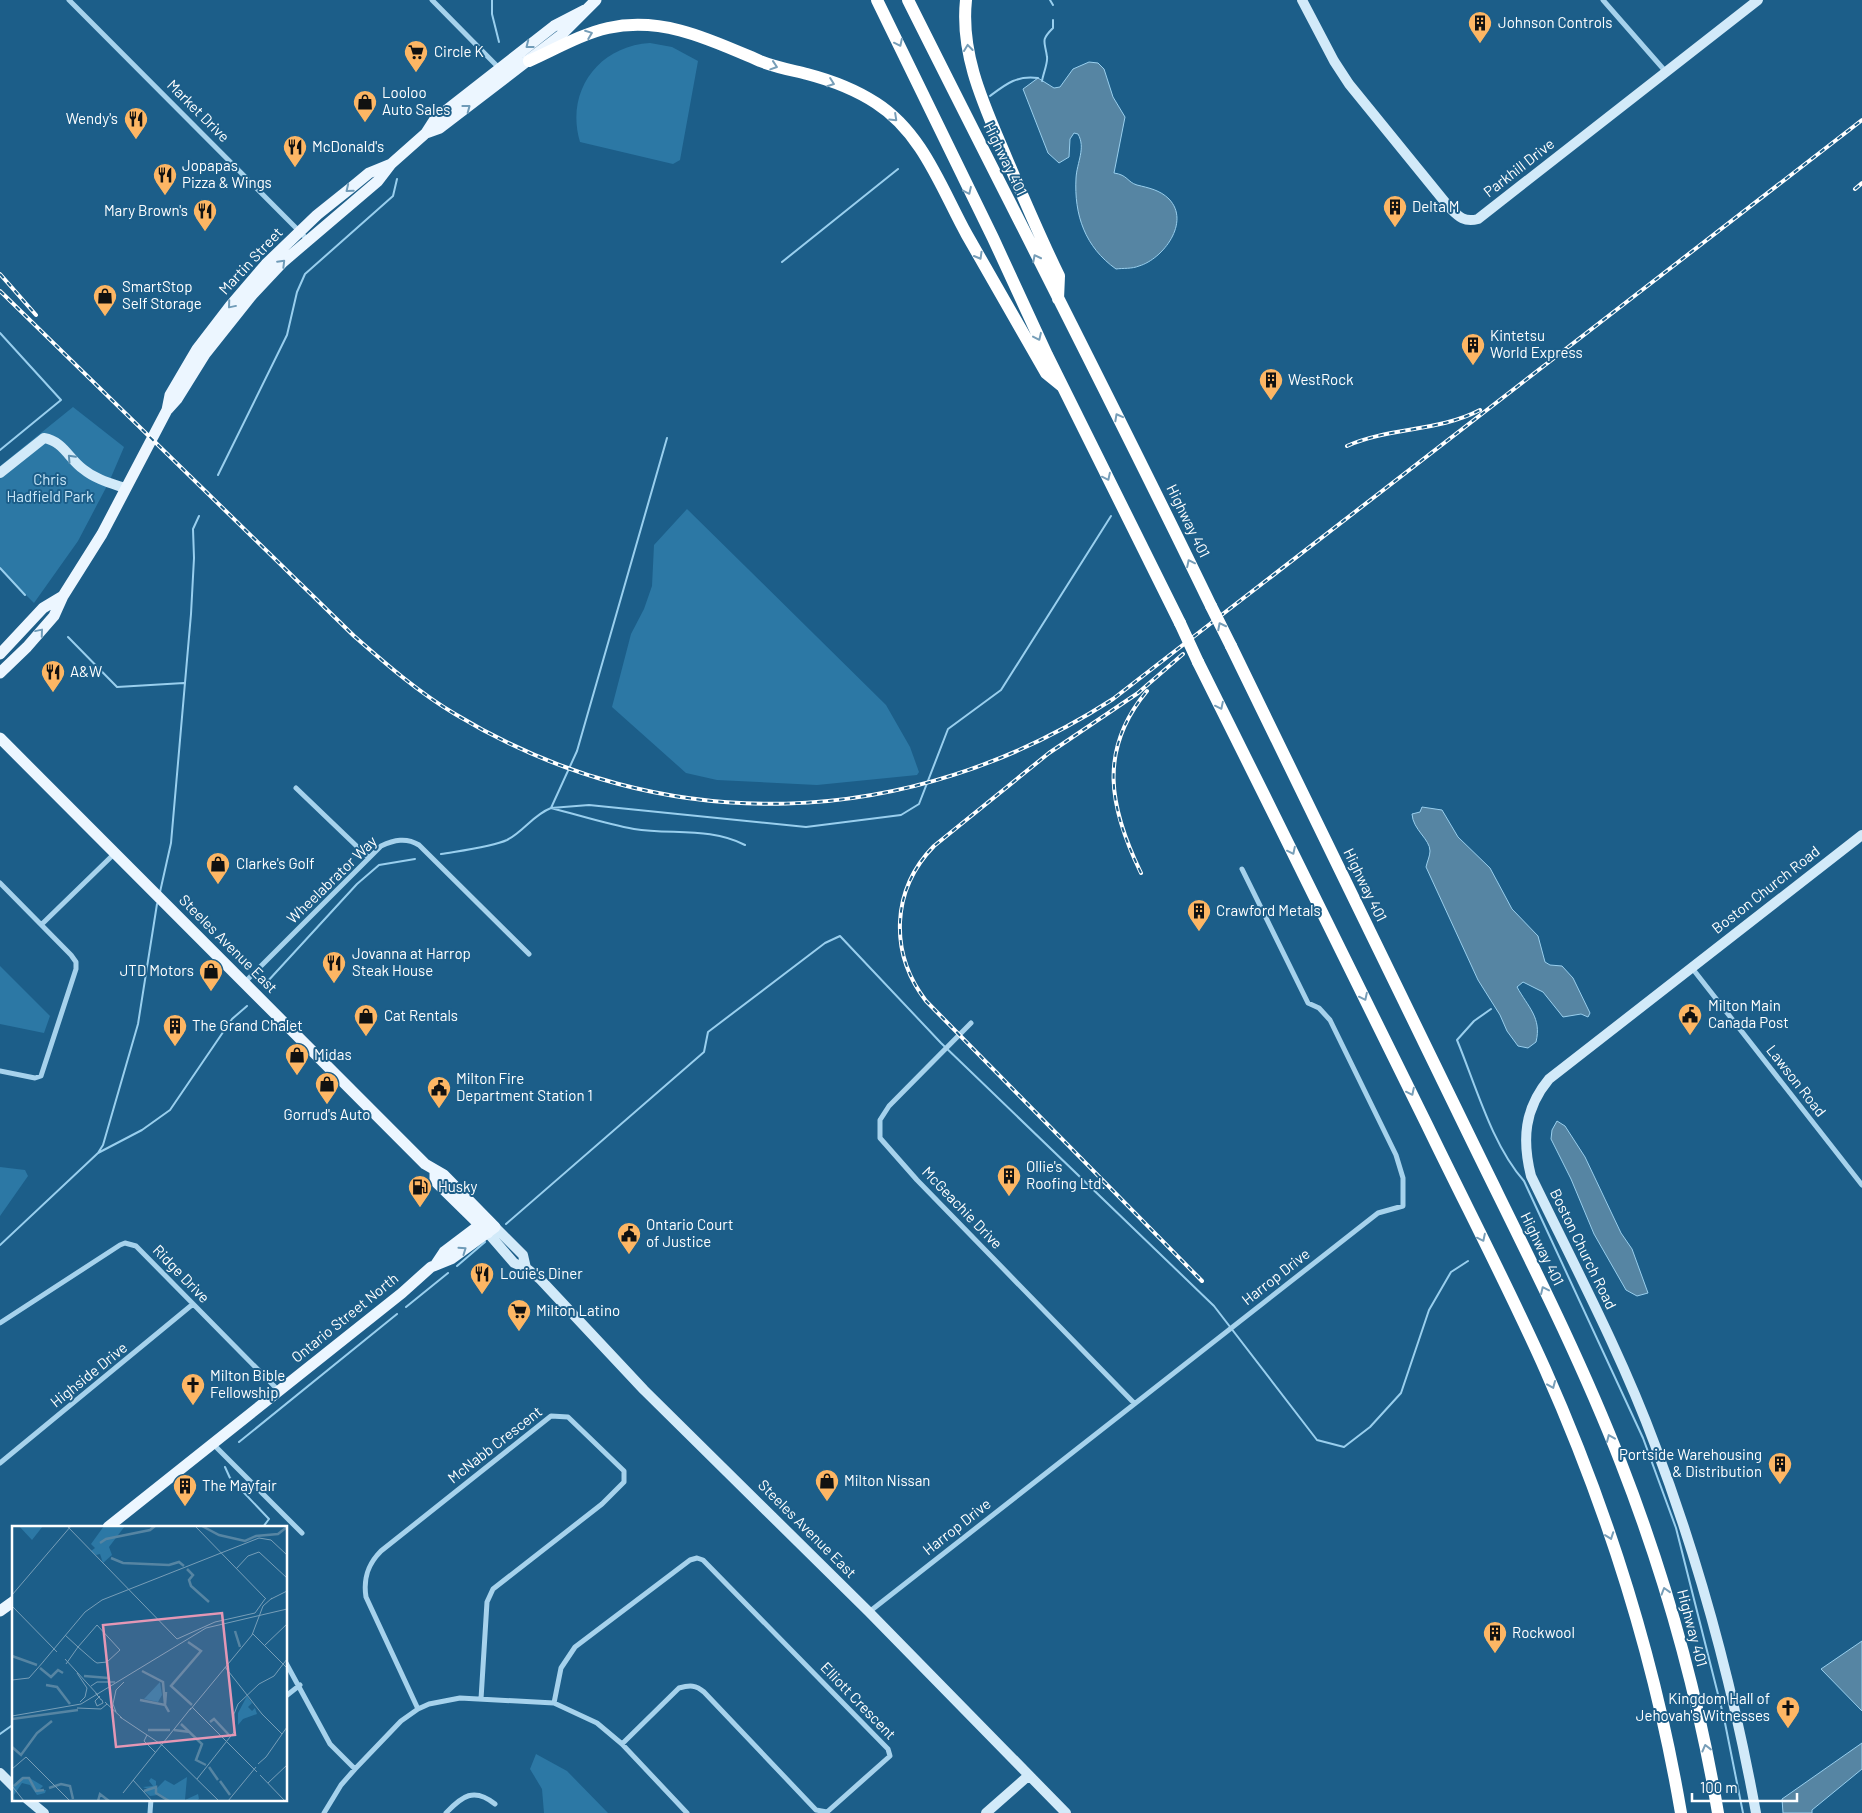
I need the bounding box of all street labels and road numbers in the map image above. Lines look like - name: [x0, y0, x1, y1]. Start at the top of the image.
- street label: Market Drive: [164, 75, 234, 145]
- street label: Highway 401: [980, 119, 1031, 198]
- street label: Parkhill Drive: [1479, 134, 1557, 200]
- street label: Martin Street: [215, 223, 286, 298]
- street label: Highway 401: [1163, 481, 1214, 560]
- street label: Wheelabrator Way: [283, 832, 380, 927]
- street label: Boston Church Road: [1708, 842, 1823, 937]
- street label: Highway 401: [1340, 845, 1391, 924]
- street label: Steeles Avenue East: [176, 890, 282, 996]
- street label: Lawson Road: [1763, 1041, 1830, 1120]
- street label: McGeachie Drive: [919, 1162, 1007, 1252]
- street label: Boston Church Road: [1547, 1185, 1621, 1312]
- street label: Highway 401: [1517, 1209, 1568, 1288]
- street label: Ridge Drive: [150, 1241, 214, 1306]
- street label: Harrop Drive: [1238, 1244, 1313, 1308]
- street label: Ontario Street North: [287, 1269, 402, 1366]
- street label: Highside Drive: [46, 1338, 130, 1411]
- street label: McNabb Crescent: [444, 1402, 545, 1487]
- street label: Steeles Avenue East: [755, 1475, 861, 1581]
- street label: Harrop Drive: [919, 1494, 994, 1558]
- street label: Highway 401: [1674, 1587, 1712, 1668]
- street label: Elliott Crescent: [817, 1658, 900, 1743]

